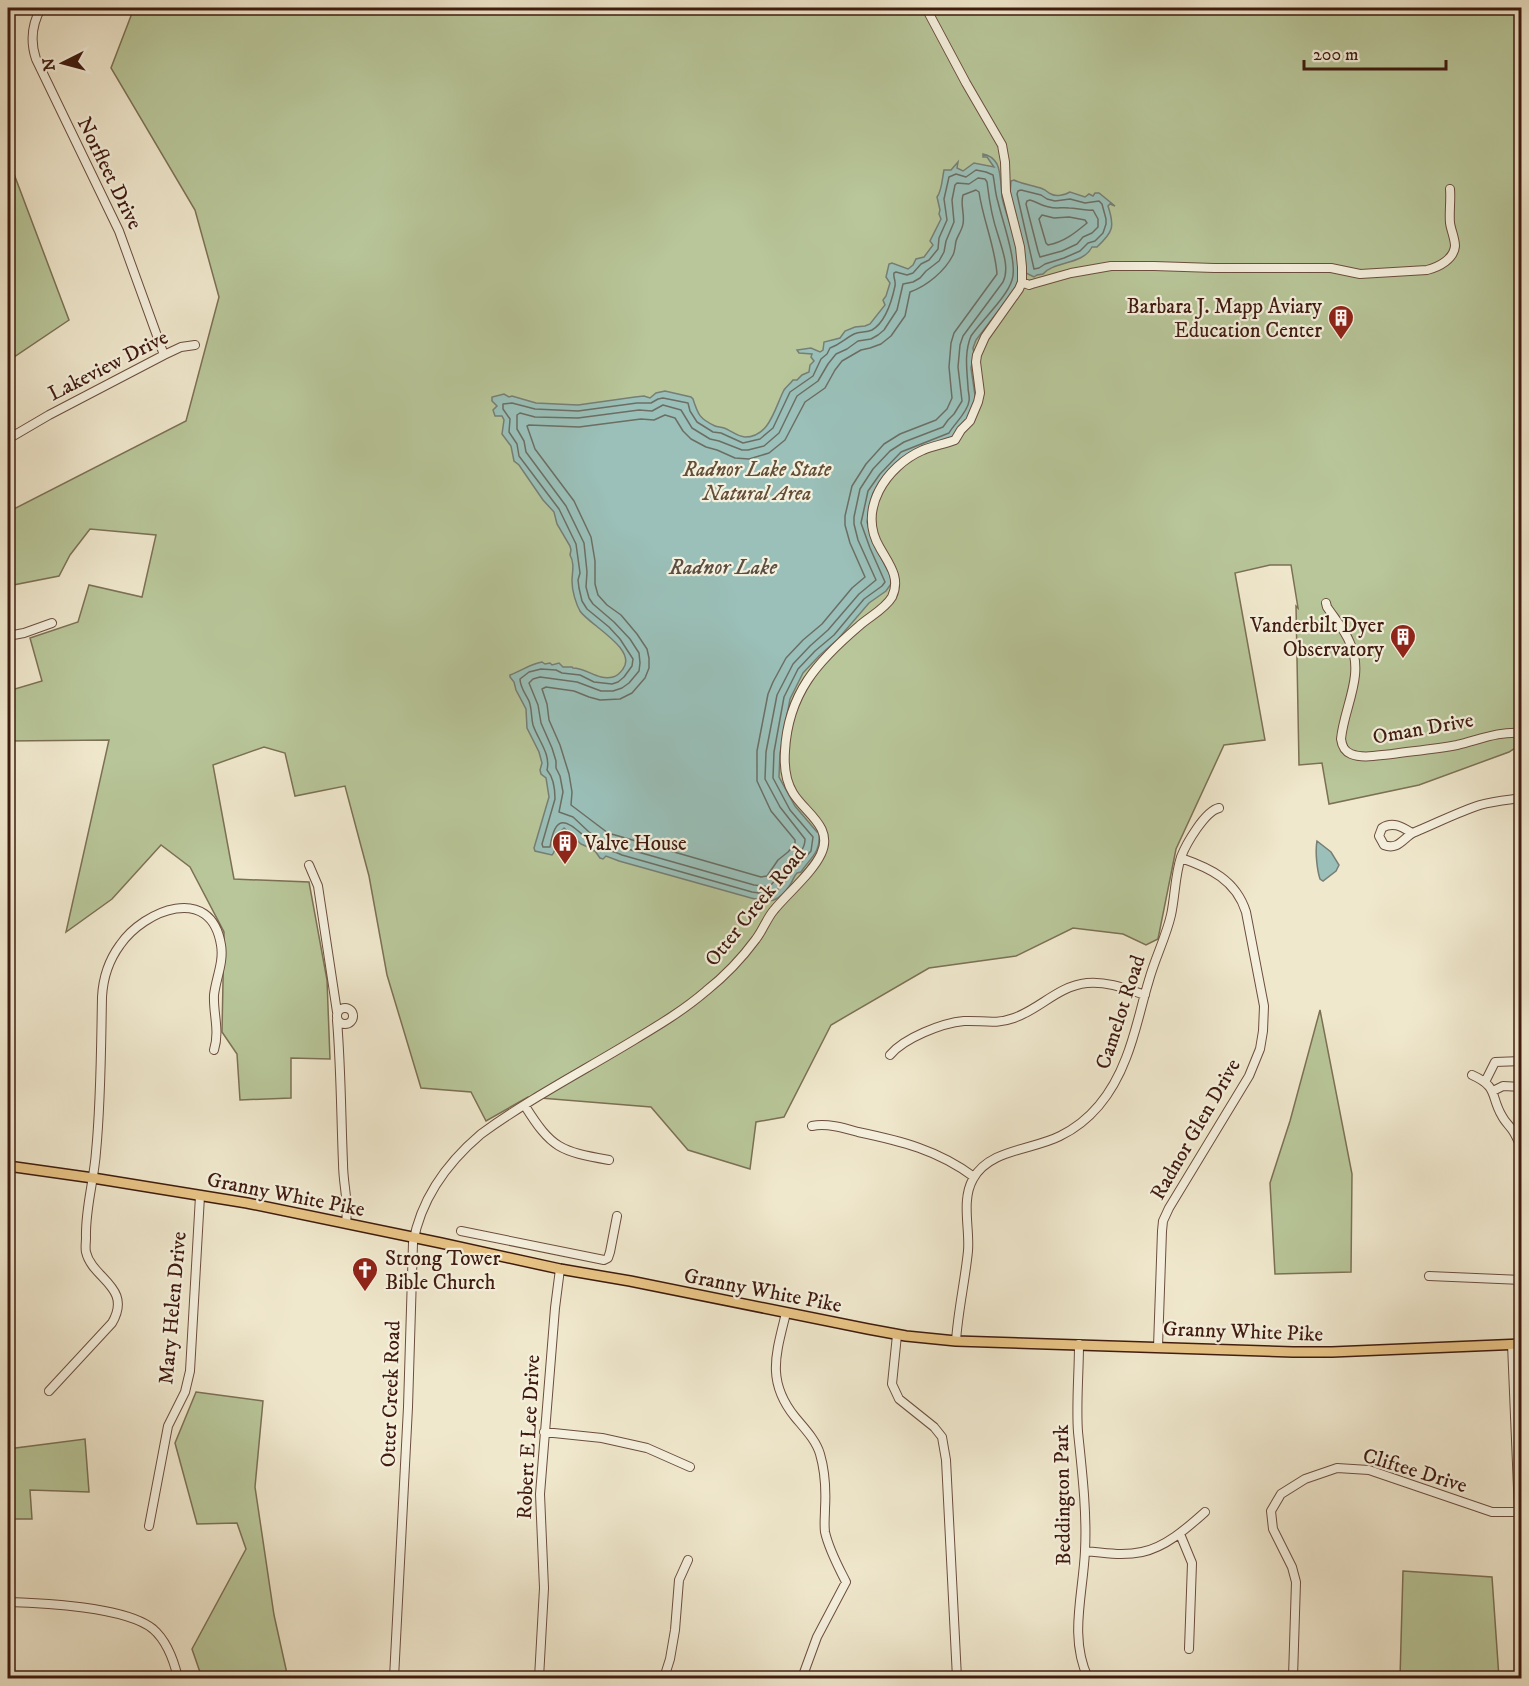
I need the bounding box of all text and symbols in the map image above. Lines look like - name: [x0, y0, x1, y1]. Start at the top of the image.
- north arrow: [33, 33, 93, 93]
- scale bar: [1304, 33, 1446, 71]
- text: 200 m: [1313, 44, 1359, 66]
- text: N: [38, 57, 60, 72]
- street label: Norfleet Drive: [71, 113, 148, 234]
- place label: Barbara J. Mapp Aviary Education Center: [1127, 294, 1323, 344]
- building icon: Barbara J. Mapp Aviary Education Center: [1326, 303, 1356, 341]
- street label: Lakeview Drive: [44, 324, 173, 407]
- park label: Radnor Lake State Natural Area: [682, 457, 832, 507]
- water label: Radnor Lake: [668, 554, 778, 581]
- place label: Vanderbilt Dyer Observatory: [1249, 613, 1385, 663]
- building icon: Vanderbilt Dyer Observatory: [1388, 622, 1418, 660]
- street label: Oman Drive: [1371, 707, 1476, 751]
- building icon: Valve House: [550, 828, 580, 866]
- place label: Valve House: [583, 831, 687, 857]
- street label: Otter Creek Road: [699, 841, 812, 972]
- street label: Camelot Road: [1090, 951, 1152, 1073]
- street label: Radnor Glen Drive: [1145, 1054, 1247, 1205]
- street label: Granny White Pike: [205, 1167, 367, 1223]
- street label: Mary Helen Drive: [153, 1230, 193, 1386]
- place label: Strong Tower Bible Church: [385, 1246, 500, 1296]
- church icon: Strong Tower Bible Church: [350, 1255, 380, 1293]
- street label: Granny White Pike: [682, 1263, 844, 1319]
- street label: Granny White Pike: [1162, 1316, 1324, 1348]
- street label: Otter Creek Road: [375, 1320, 407, 1468]
- street label: Robert E Lee Drive: [512, 1354, 546, 1520]
- street label: Beddington Park: [1049, 1424, 1077, 1566]
- street label: Cliftee Drive: [1359, 1443, 1470, 1499]

